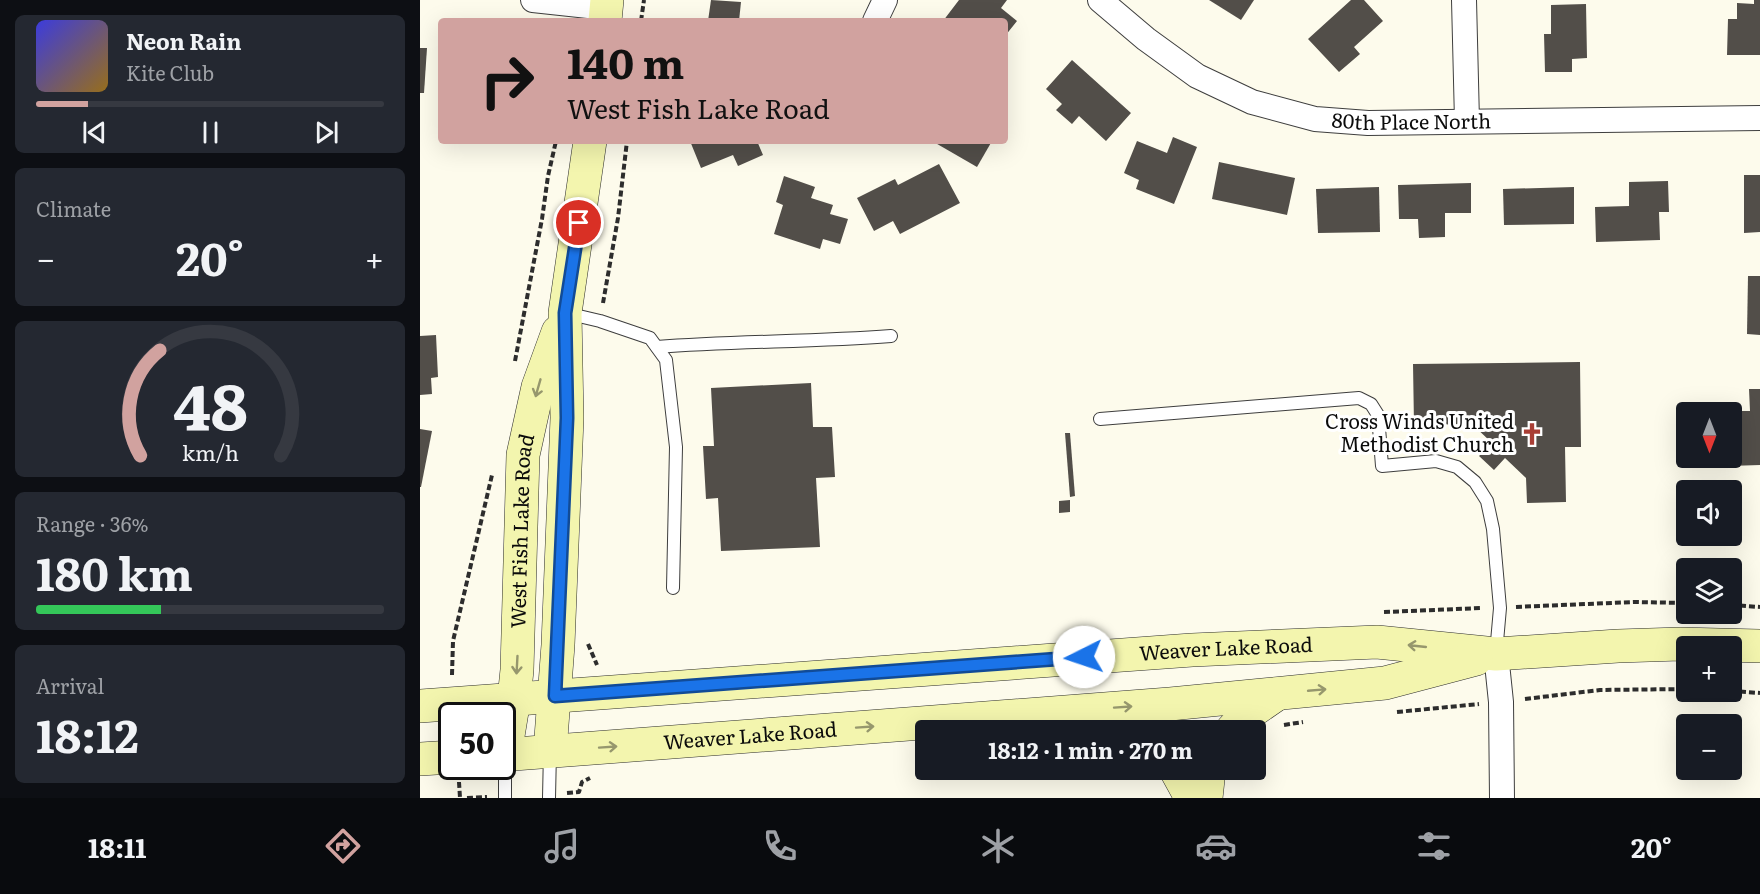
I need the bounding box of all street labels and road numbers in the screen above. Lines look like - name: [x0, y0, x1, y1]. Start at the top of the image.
- street label: 80th Place North: [1331, 103, 1491, 136]
- street label: West Fish Lake Road: [501, 430, 540, 629]
- street label: Weaver Lake Road: [1138, 628, 1313, 667]
- street label: Weaver Lake Road: [662, 712, 838, 756]

